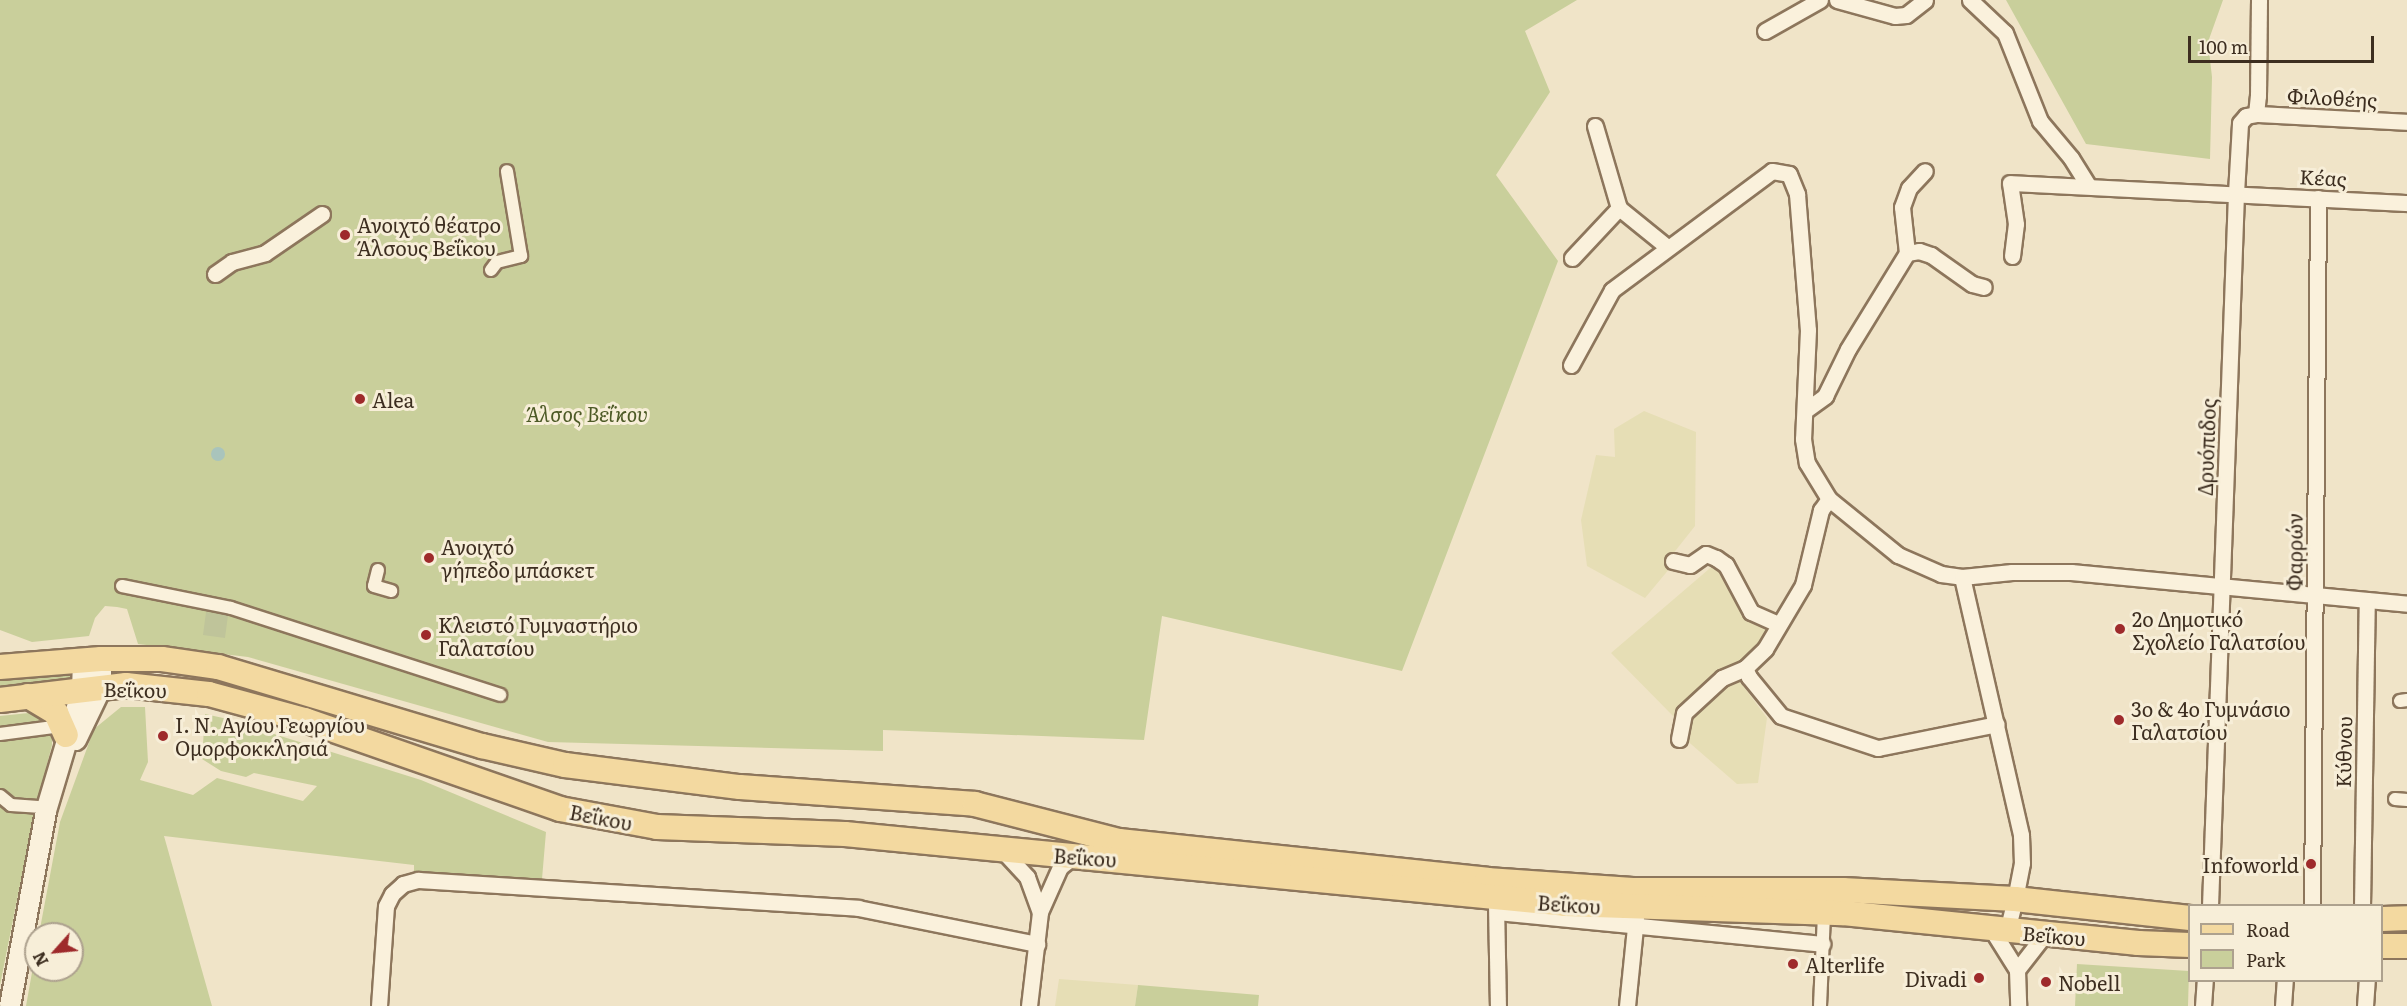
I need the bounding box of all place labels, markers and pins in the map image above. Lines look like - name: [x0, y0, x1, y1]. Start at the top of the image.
- place label: Ανοιχτό θέατρο Άλσους Βεΐκου: [357, 212, 501, 259]
- marker: Ανοιχτό θέατρο Άλσους Βεΐκου: [338, 228, 352, 242]
- place label: Alea: [372, 387, 414, 411]
- marker: Alea: [353, 392, 367, 406]
- place label: Ανοιχτό γήπεδο μπάσκετ: [441, 534, 595, 581]
- marker: Ανοιχτό γήπεδο μπάσκετ: [422, 551, 436, 565]
- place label: 2ο Δημοτικό Σχολείο Γαλατσίου: [2132, 606, 2305, 653]
- place label: Κλειστό Γυμναστήριο Γαλατσίου: [438, 612, 638, 659]
- marker: 2ο Δημοτικό Σχολείο Γαλατσίου: [2113, 622, 2127, 636]
- marker: Κλειστό Γυμναστήριο Γαλατσίου: [419, 628, 433, 642]
- place label: 3ο & 4ο Γυμνάσιο Γαλατσίου: [2131, 696, 2290, 743]
- place label: Ι. Ν. Αγίου Γεωργίου Ομορφοκκλησιά: [175, 712, 365, 759]
- marker: 3ο & 4ο Γυμνάσιο Γαλατσίου: [2112, 713, 2126, 727]
- marker: Ι. Ν. Αγίου Γεωργίου Ομορφοκκλησιά: [156, 729, 170, 743]
- place label: Infoworld: [2202, 852, 2299, 876]
- marker: Infoworld: [2304, 857, 2318, 871]
- place label: Alterlife: [1805, 952, 1885, 976]
- marker: Alterlife: [1786, 957, 1800, 971]
- place label: Divadi: [1905, 966, 1967, 990]
- place label: Nobell: [2058, 970, 2120, 994]
- marker: Divadi: [1972, 971, 1986, 985]
- marker: Nobell: [2039, 975, 2053, 989]

